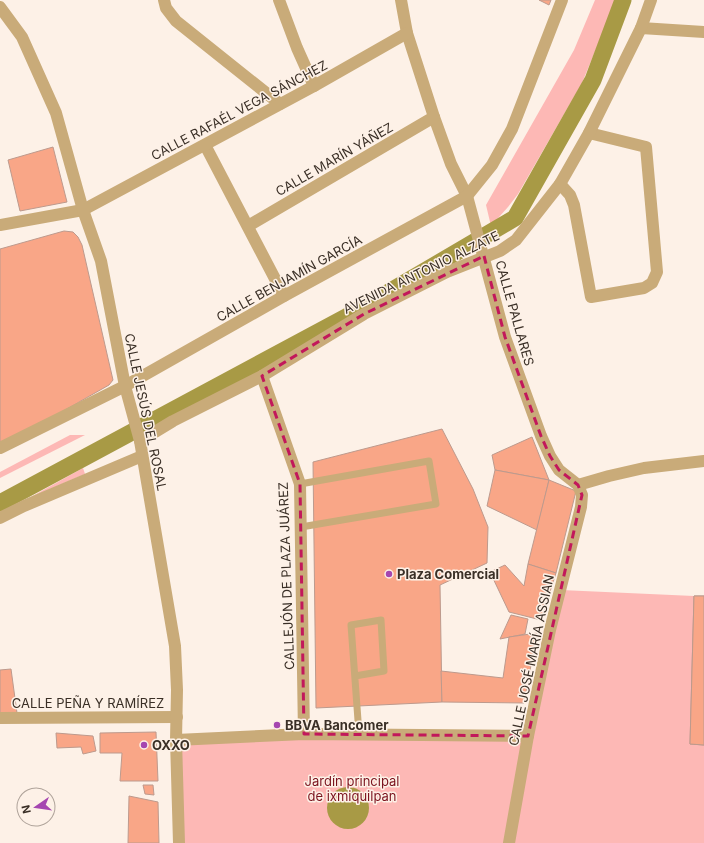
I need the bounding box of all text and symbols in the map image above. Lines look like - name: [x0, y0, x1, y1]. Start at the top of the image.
- street label: CALLE RAFAÉL VEGA SÁNCHEZ: [148, 57, 330, 163]
- street label: CALLE MARÍN YÁÑEZ: [272, 119, 396, 199]
- street label: AVENIDA ANTONIO ALZATE: [340, 227, 502, 317]
- street label: CALLE BENJAMÍN GARCÍA: [213, 231, 365, 325]
- street label: CALLE PALLARES: [492, 258, 538, 368]
- street label: CALLE JESÚS DEL ROSAL: [121, 332, 171, 492]
- street label: CALLEJÓN DE PLAZA JUÁREZ: [275, 482, 297, 670]
- place label: Plaza Comercial: [397, 566, 499, 582]
- marker: Plaza Comercial: [384, 569, 394, 579]
- street label: CALLE JOSÉ MARÍA ASSIAN: [505, 573, 557, 747]
- street label: CALLE PEÑA Y RAMÍREZ: [12, 695, 164, 711]
- place label: BBVA Bancomer: [285, 717, 389, 733]
- marker: BBVA Bancomer: [272, 720, 282, 730]
- place label: OXXO: [152, 737, 190, 753]
- marker: OXXO: [139, 740, 149, 750]
- park label: Jardín principal de ixmiquilpan: [305, 773, 399, 804]
- north arrow: [16, 787, 56, 827]
- text: N: [18, 804, 34, 815]

